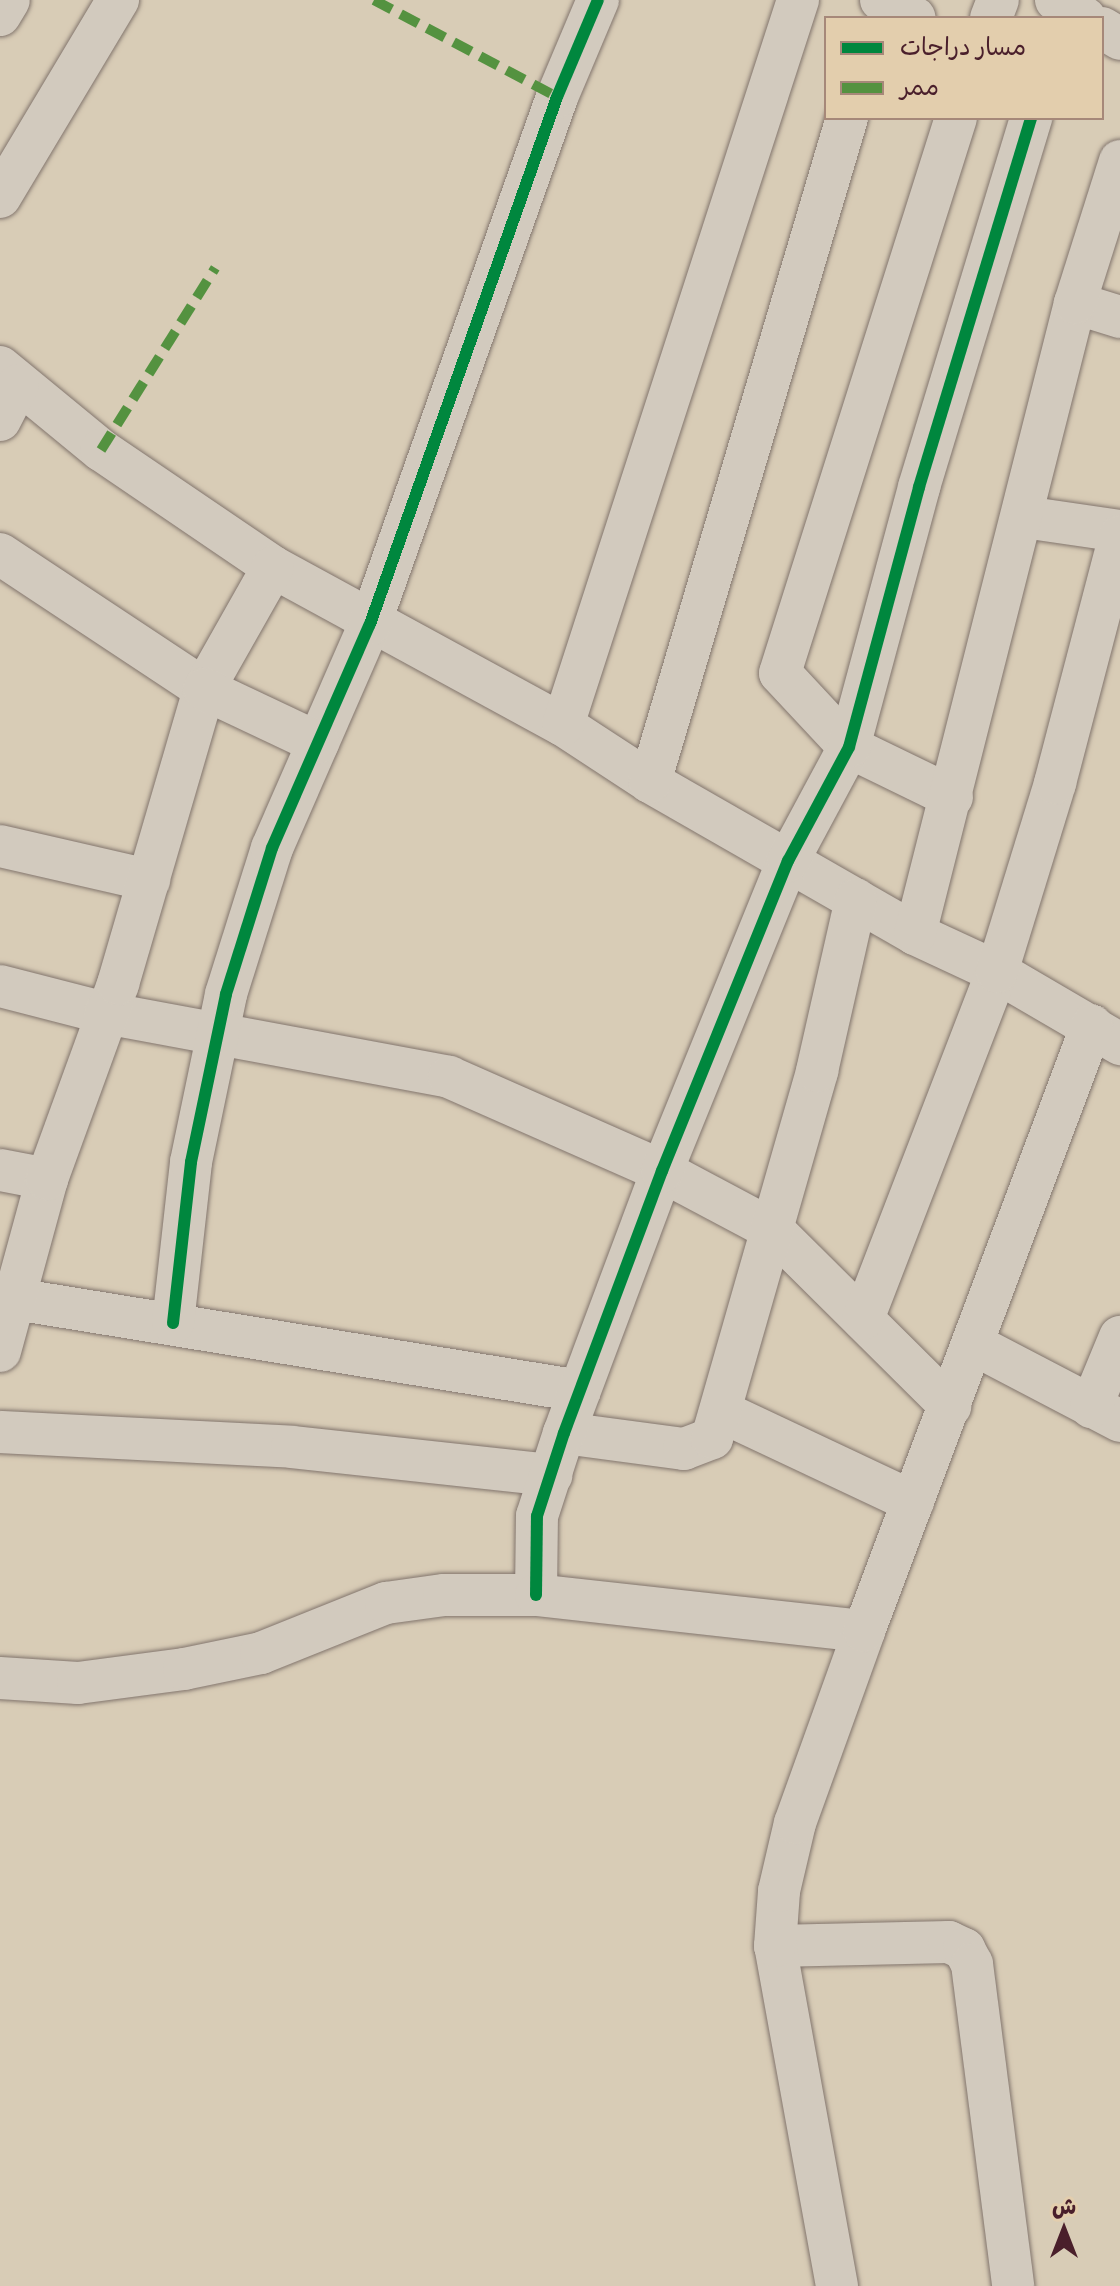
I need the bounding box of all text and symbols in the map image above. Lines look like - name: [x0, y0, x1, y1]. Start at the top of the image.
- legend: [824, 16, 1104, 120]
- text: مسار دراجات: [900, 30, 1026, 62]
- text: ممر: [900, 70, 939, 102]
- north arrow: [1024, 2190, 1104, 2270]
- text: ش: [1052, 2191, 1076, 2221]

